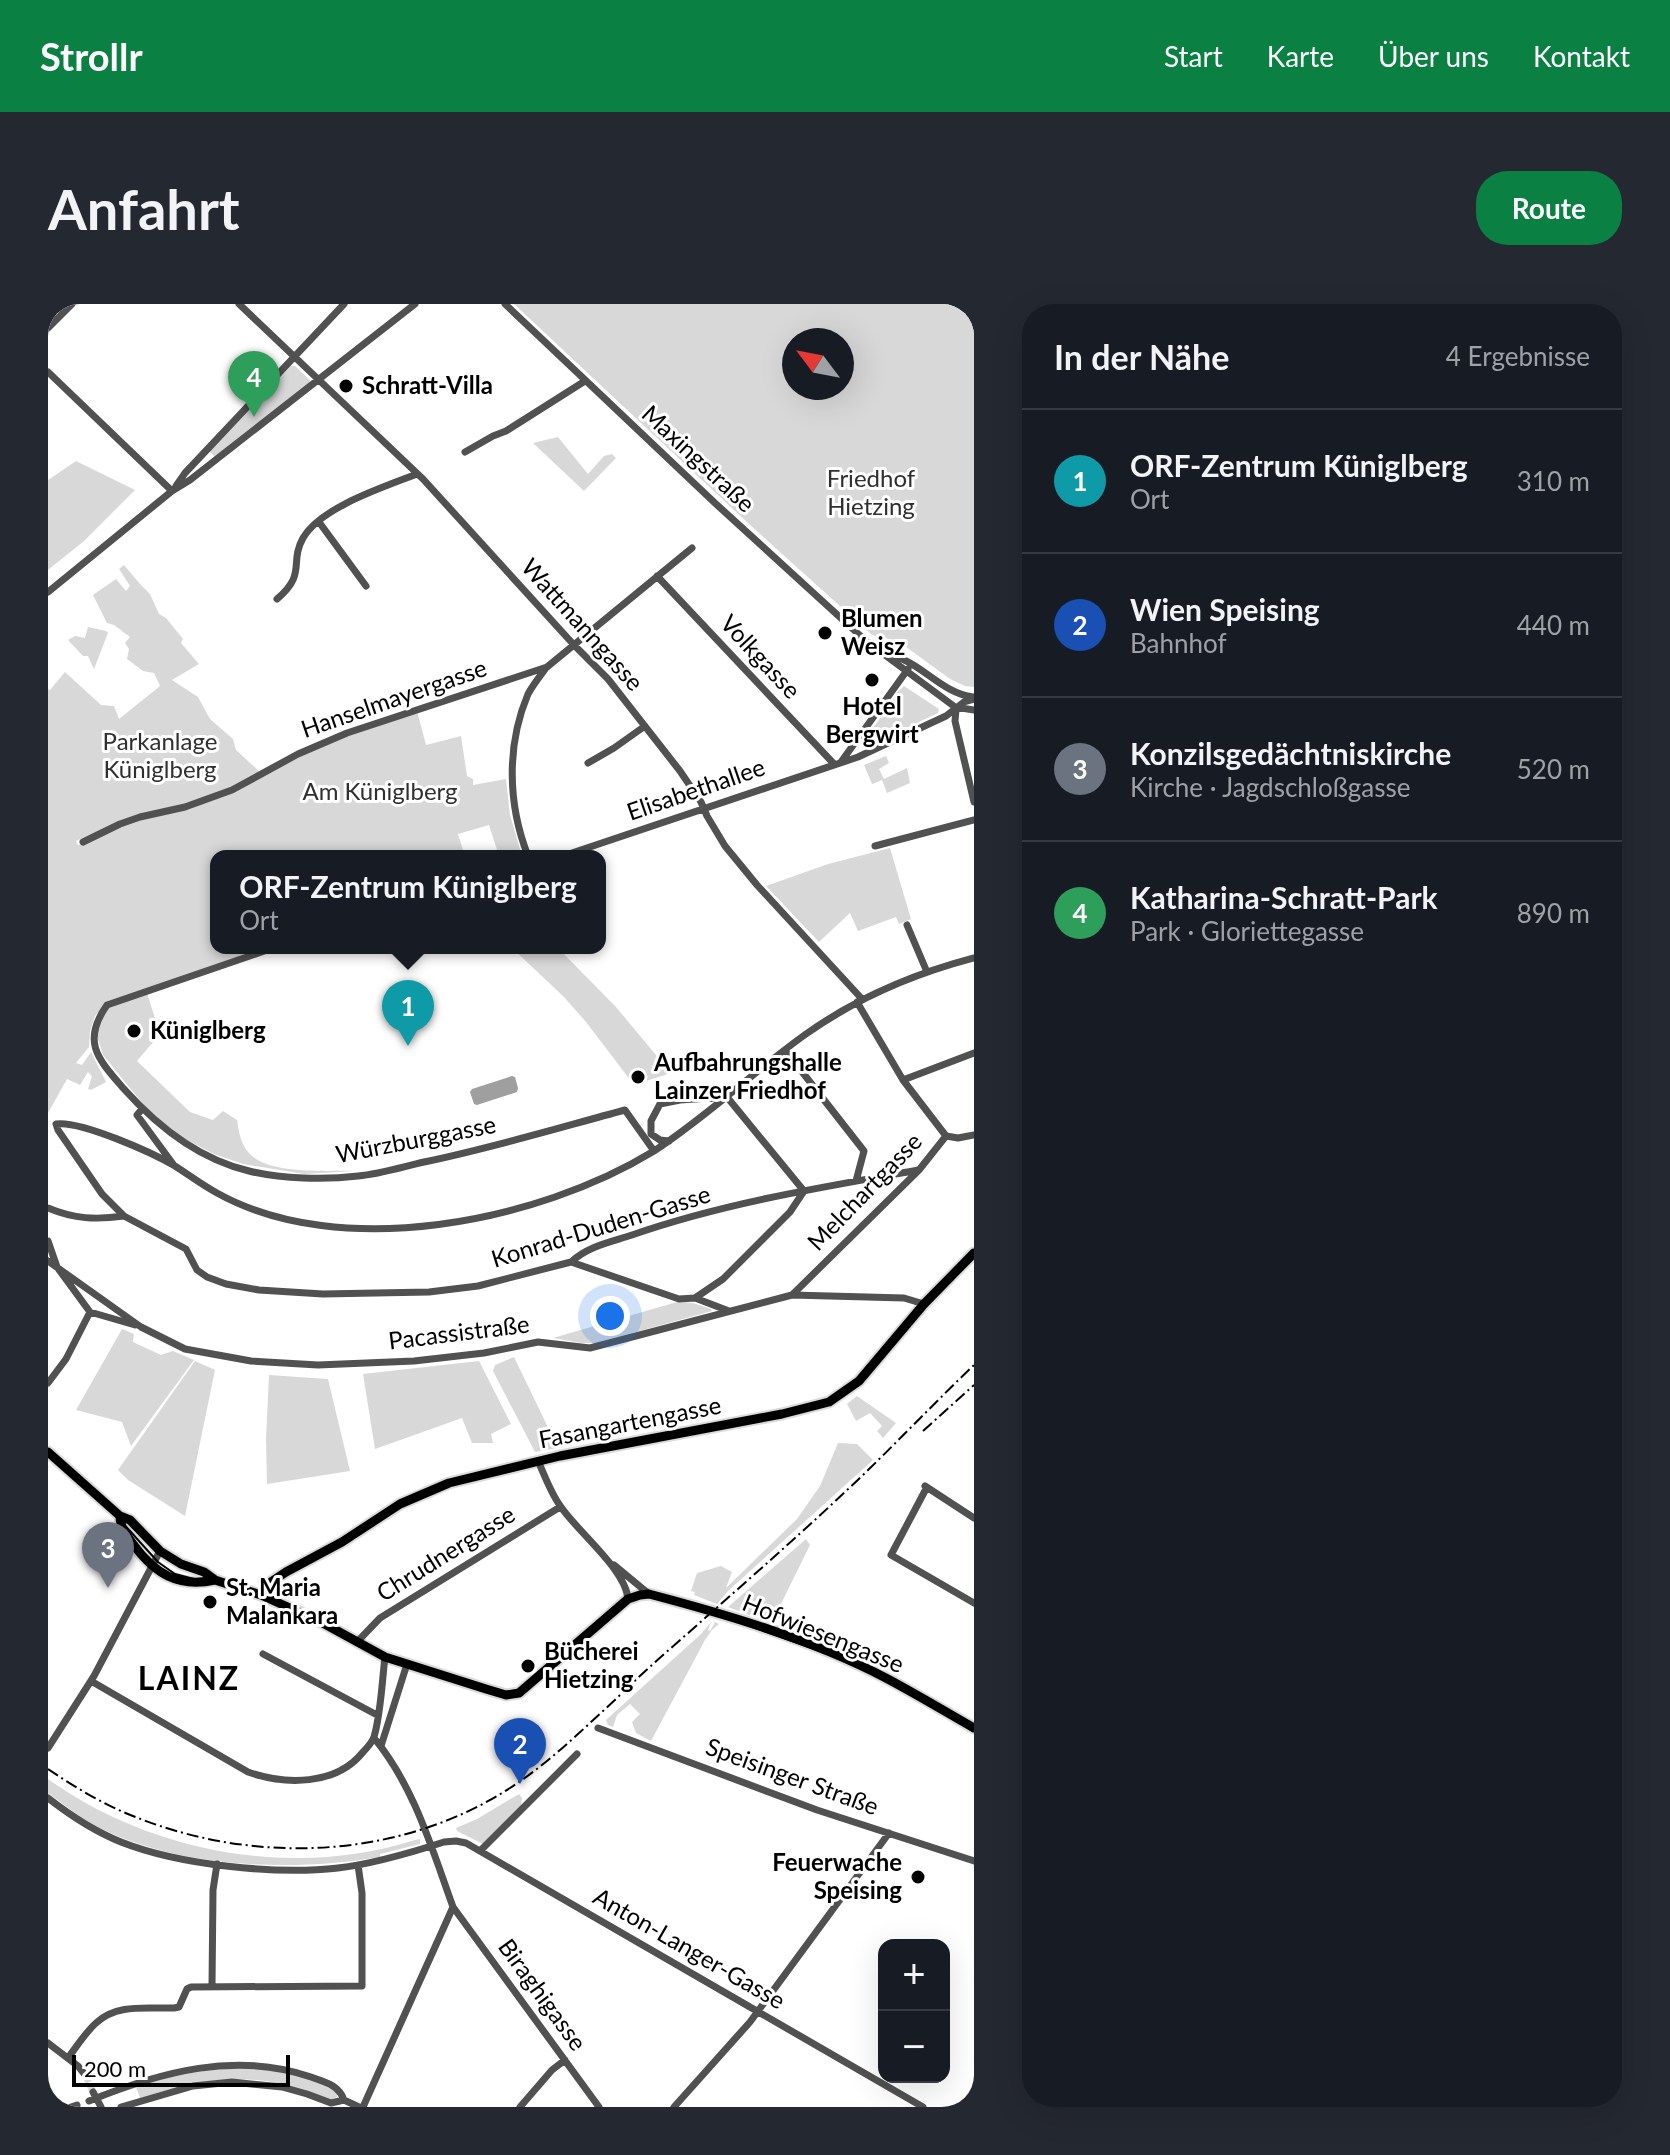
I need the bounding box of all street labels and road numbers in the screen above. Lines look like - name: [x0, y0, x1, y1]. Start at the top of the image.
- street label: Maxingstraße: [637, 398, 761, 517]
- street label: Wattmanngasse: [516, 552, 650, 696]
- street label: Volkgasse: [715, 608, 807, 704]
- street label: Hanselmayergasse: [297, 652, 490, 743]
- street label: Elisabethallee: [623, 751, 768, 826]
- street label: Würzburggasse: [333, 1109, 498, 1168]
- street label: Melchartgasse: [801, 1126, 927, 1256]
- street label: Konrad-Duden-Gasse: [488, 1178, 714, 1273]
- street label: Pacassistraße: [387, 1308, 531, 1355]
- street label: Fasangartengasse: [536, 1390, 723, 1453]
- street label: Chrudnergasse: [371, 1499, 520, 1607]
- street label: Hofwiesengasse: [739, 1587, 908, 1678]
- street label: Speisinger Straße: [702, 1731, 883, 1820]
- street label: Anton-Langer-Gasse: [589, 1881, 791, 2014]
- street label: Biraghigasse: [493, 1933, 593, 2056]

